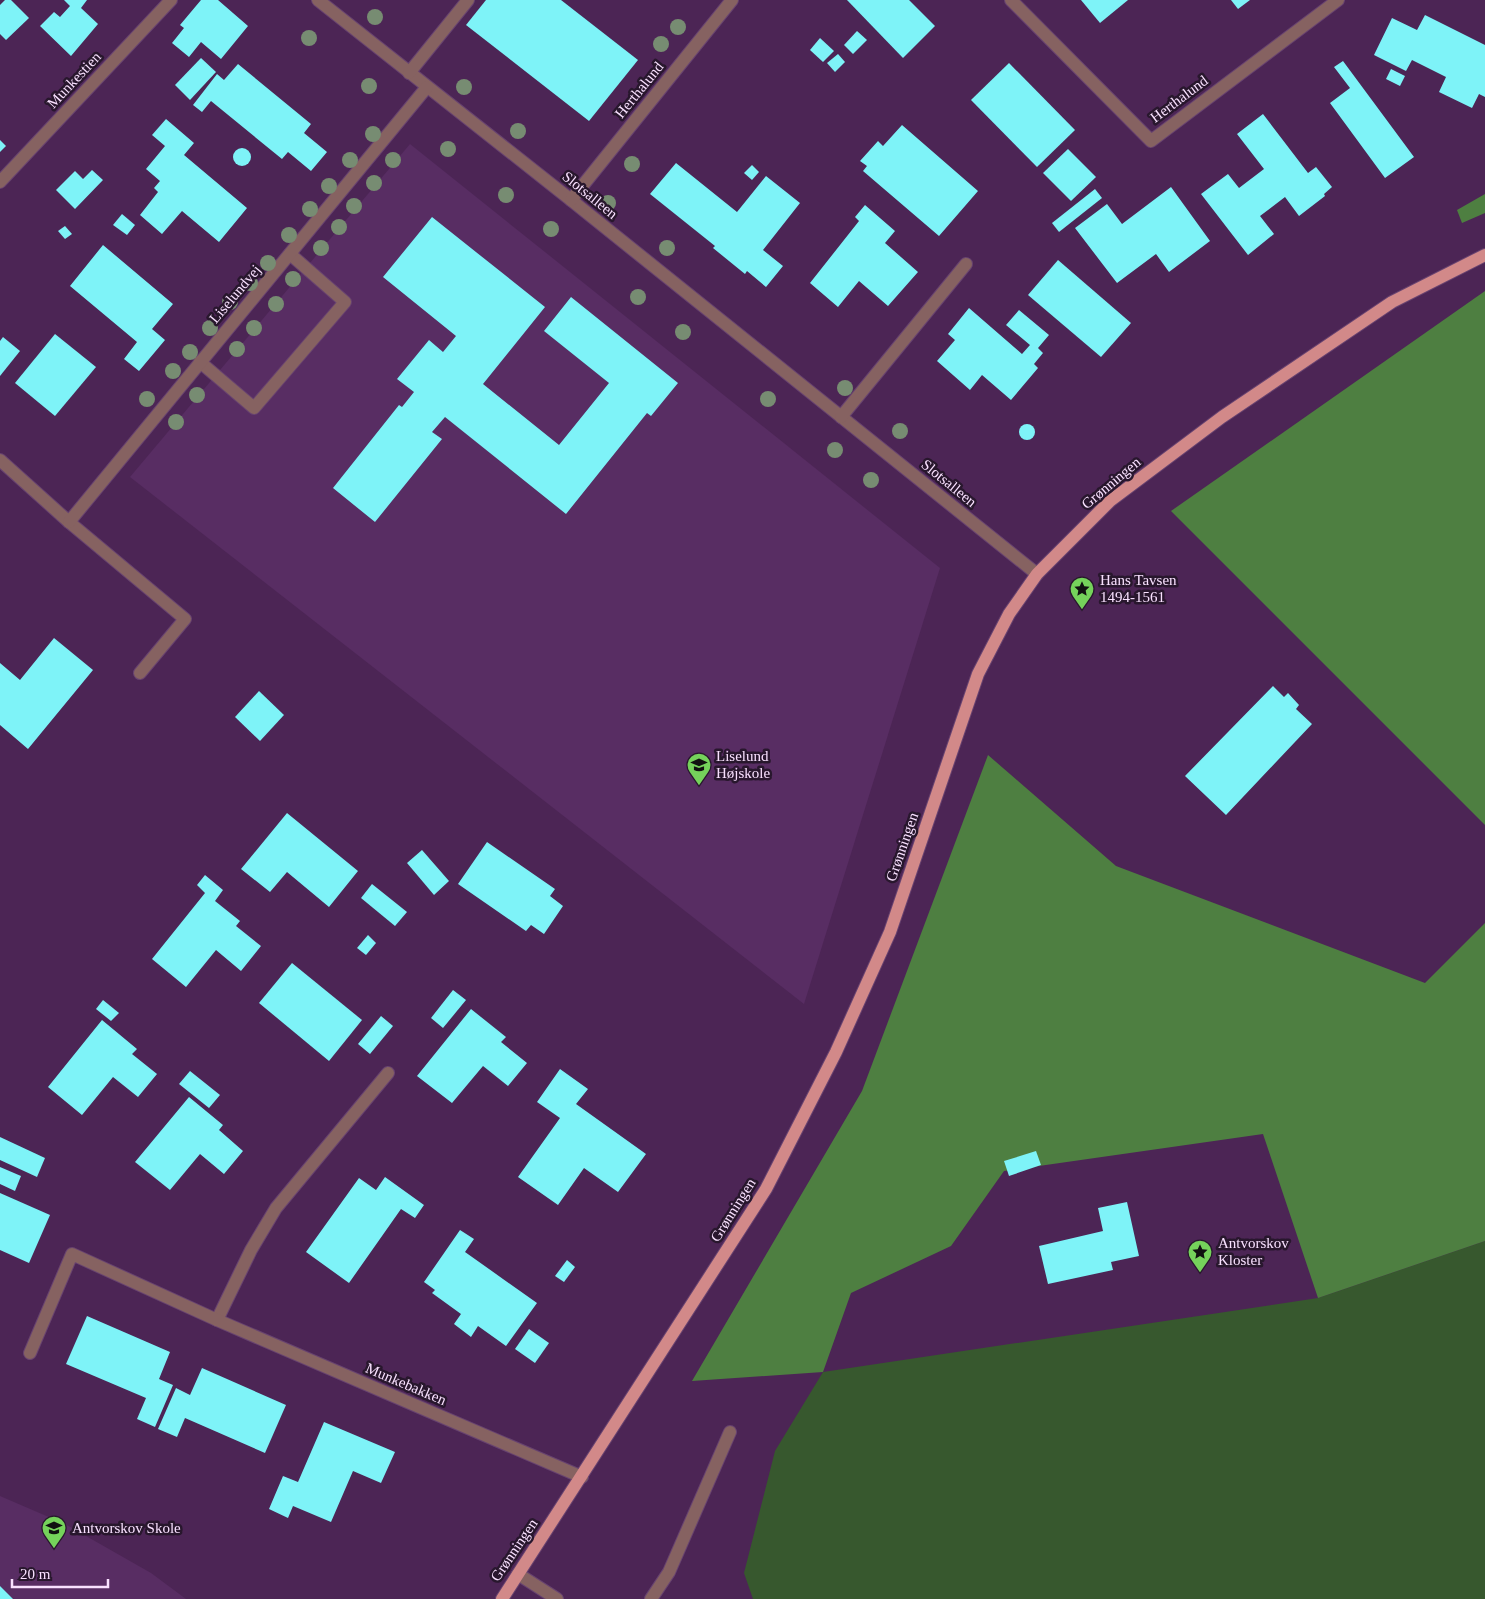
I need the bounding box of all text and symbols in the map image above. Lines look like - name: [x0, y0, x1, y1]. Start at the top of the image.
- street label: Munkestien: [44, 48, 104, 111]
- street label: Herthalund: [612, 58, 667, 121]
- street label: Herthalund: [1147, 72, 1211, 126]
- street label: Slotsalleen: [559, 168, 621, 222]
- street label: Liselundvej: [206, 262, 264, 326]
- street label: Grønningen: [1078, 454, 1144, 512]
- street label: Slotsalleen: [918, 456, 980, 510]
- place label: Hans Tavsen 1494-1561: [1100, 572, 1177, 605]
- place icon: Hans Tavsen 1494-1561: [1069, 576, 1095, 610]
- place label: Liselund Højskole: [716, 748, 771, 781]
- school or university icon: Liselund Højskole: [686, 752, 712, 786]
- street label: Grønningen: [883, 810, 921, 883]
- street label: Grønningen: [707, 1175, 759, 1245]
- place label: Antvorskov Kloster: [1218, 1235, 1289, 1268]
- place icon: Antvorskov Kloster: [1187, 1239, 1213, 1273]
- street label: Munkebakken: [363, 1360, 449, 1408]
- school or university icon: Antvorskov Skole: [41, 1515, 67, 1549]
- street label: Grønningen: [487, 1515, 541, 1584]
- place label: Antvorskov Skole: [72, 1520, 181, 1536]
- scale bar: [12, 1556, 109, 1588]
- text: 20 m: [20, 1566, 51, 1582]

